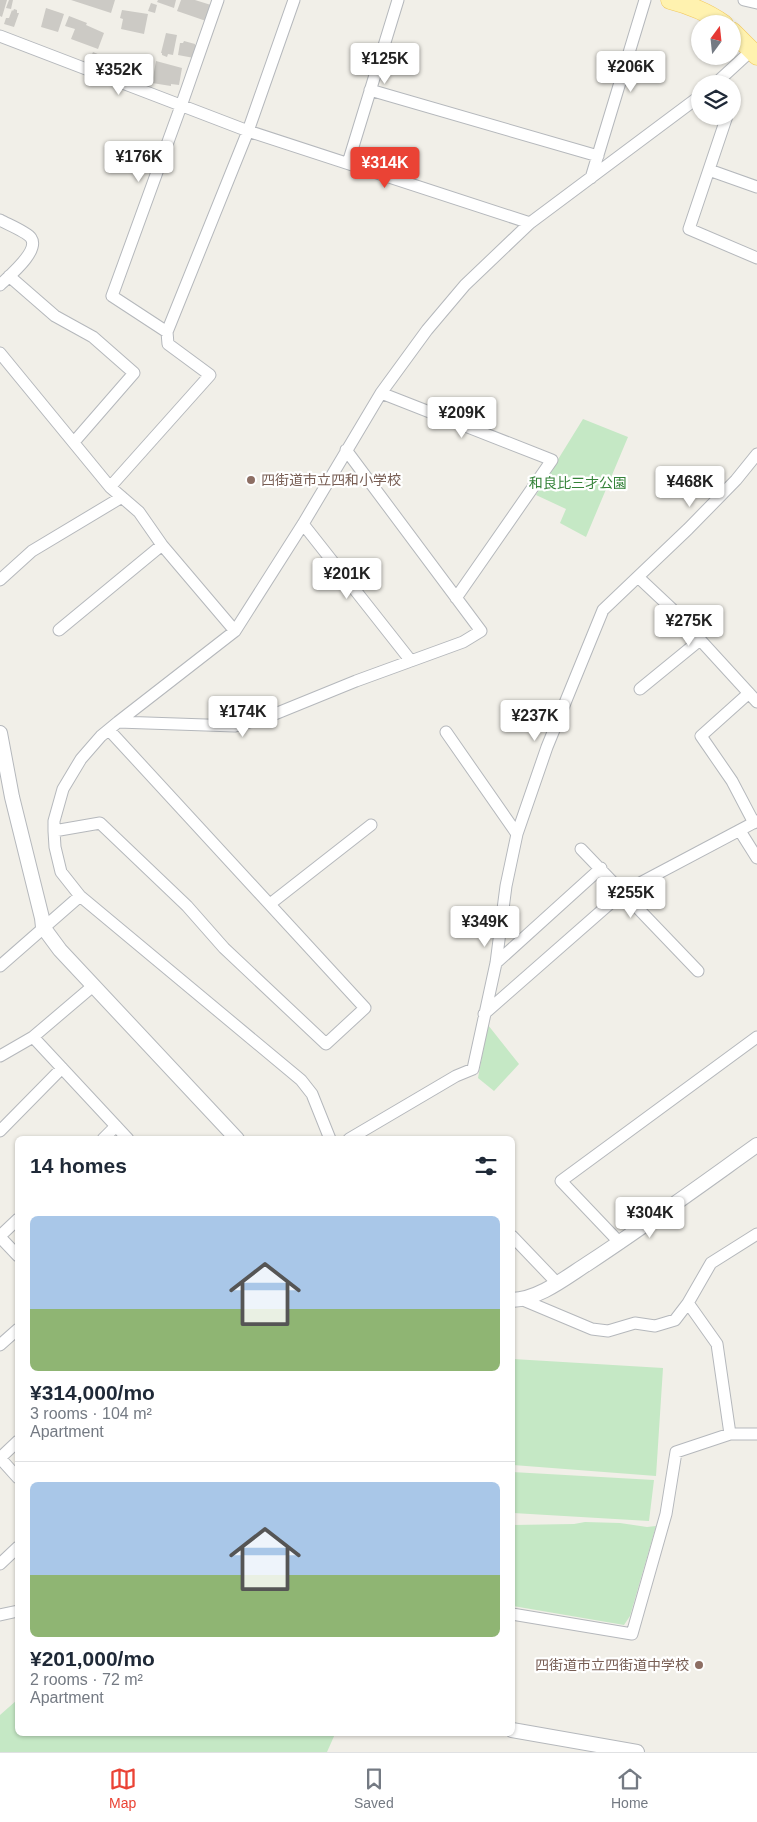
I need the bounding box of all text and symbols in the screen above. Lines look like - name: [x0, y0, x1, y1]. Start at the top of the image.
- north arrow: [691, 15, 741, 65]
- map controls: [691, 15, 741, 125]
- pin: ¥125K: [350, 42, 420, 85]
- text: ¥125K: [361, 50, 409, 67]
- pin: ¥206K: [596, 51, 666, 93]
- pin: ¥352K: [84, 54, 154, 96]
- text: ¥206K: [607, 58, 655, 75]
- text: ¥352K: [95, 61, 143, 78]
- button: layers: [691, 75, 741, 125]
- pin: ¥176K: [104, 140, 174, 183]
- pin: ¥314K: [350, 146, 420, 189]
- text: ¥176K: [115, 148, 163, 165]
- text: ¥314K: [361, 154, 409, 171]
- pin: ¥209K: [427, 396, 497, 439]
- text: ¥209K: [438, 404, 486, 421]
- pin: ¥468K: [655, 466, 725, 508]
- place label: 四街道市立四和小学校: [261, 472, 401, 488]
- text: ¥468K: [666, 473, 714, 490]
- marker: 四街道市立四和小学校: [245, 474, 257, 486]
- park label: 和良比三才公園: [529, 475, 627, 491]
- pin: ¥201K: [312, 558, 382, 600]
- text: ¥201K: [323, 565, 371, 582]
- pin: ¥275K: [654, 604, 724, 647]
- text: ¥275K: [665, 612, 713, 629]
- pin: ¥174K: [208, 696, 278, 738]
- pin: ¥237K: [500, 700, 570, 742]
- text: ¥174K: [219, 703, 267, 720]
- text: ¥237K: [511, 707, 559, 724]
- pin: ¥255K: [596, 876, 666, 919]
- text: ¥255K: [607, 884, 655, 901]
- pin: ¥349K: [450, 906, 520, 948]
- text: ¥349K: [461, 913, 509, 930]
- icon: filters: [472, 1152, 500, 1180]
- text: 14 homes: [30, 1154, 127, 1177]
- pin: ¥304K: [615, 1196, 685, 1239]
- text: ¥304K: [626, 1204, 674, 1221]
- icon: home: [220, 1249, 310, 1339]
- text: ¥314,000/mo: [30, 1381, 155, 1404]
- text: 3 rooms · 104 m²: [30, 1405, 152, 1422]
- text: Apartment: [30, 1423, 104, 1440]
- icon: home: [220, 1514, 310, 1604]
- text: ¥201,000/mo: [30, 1647, 155, 1670]
- place label: 四街道市立四街道中学校: [535, 1657, 689, 1673]
- marker: 四街道市立四街道中学校: [693, 1659, 705, 1671]
- text: 2 rooms · 72 m²: [30, 1671, 143, 1688]
- text: Apartment: [30, 1689, 104, 1706]
- tab: Map: [109, 1765, 137, 1811]
- tab: Saved: [354, 1765, 394, 1811]
- tab: Home: [611, 1765, 648, 1811]

